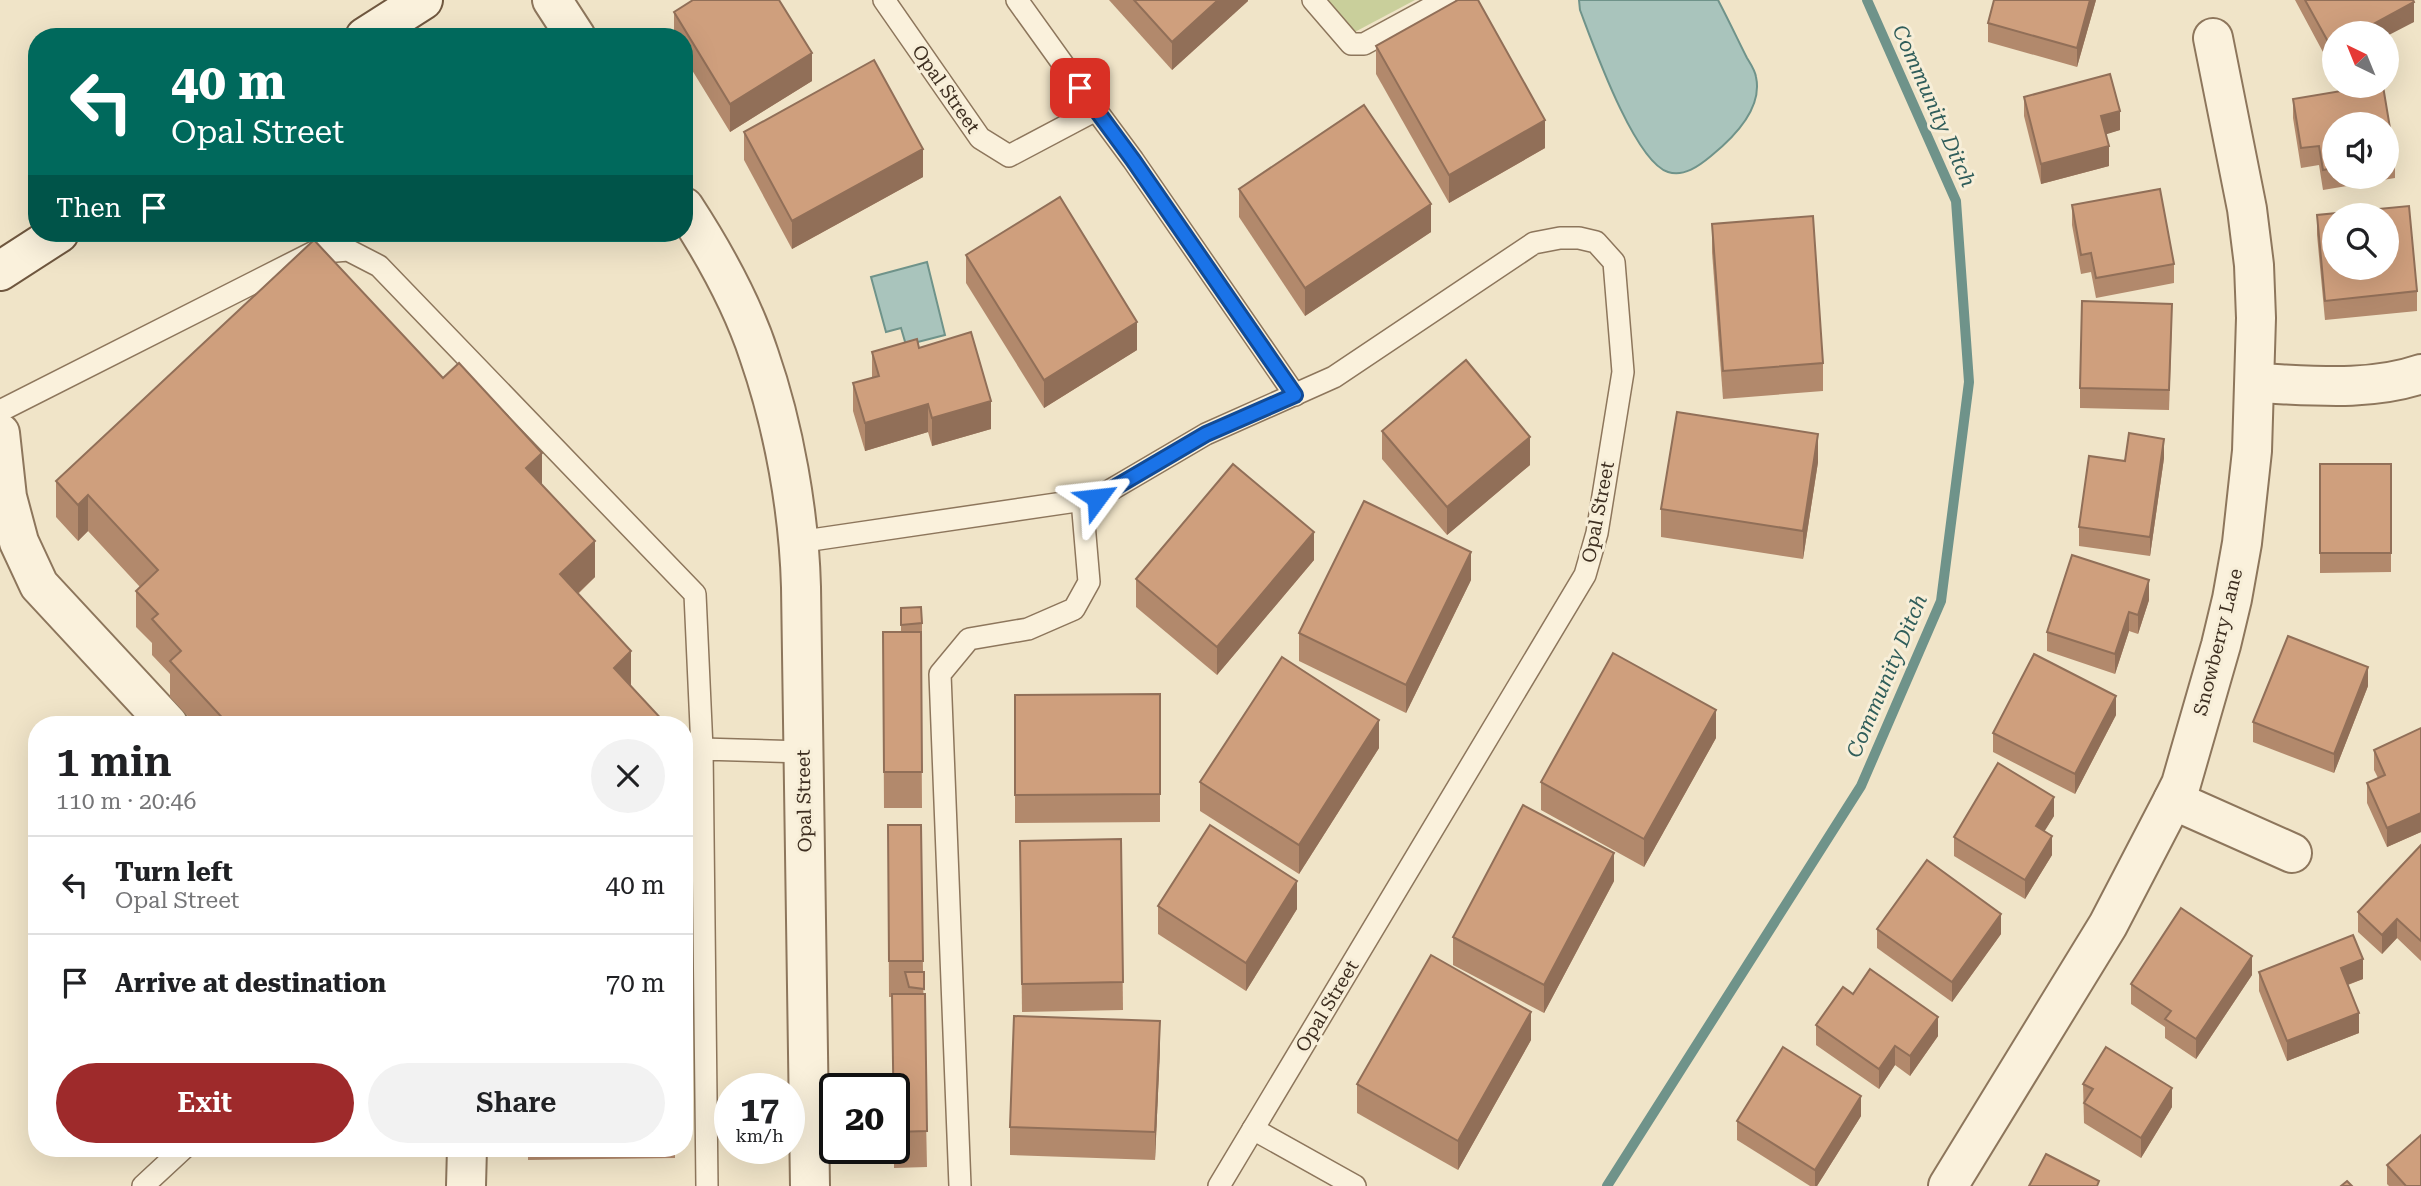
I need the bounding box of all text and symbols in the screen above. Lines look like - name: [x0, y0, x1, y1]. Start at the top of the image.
- water label: Community Ditch: [1887, 21, 1981, 191]
- north arrow: [2322, 21, 2399, 98]
- map controls: [2322, 21, 2399, 280]
- street label: Opal Street: [907, 40, 985, 138]
- text: 40 m: [171, 54, 286, 111]
- icon: left: [56, 56, 147, 147]
- pin: [1050, 58, 1110, 118]
- icon: arrive: [1061, 69, 1099, 107]
- button: sound: [2322, 112, 2399, 189]
- text: Opal Street: [171, 113, 344, 151]
- icon: arrive: [135, 189, 173, 227]
- text: Then: [56, 193, 121, 223]
- button: search: [2322, 203, 2399, 280]
- street label: Opal Street: [1577, 459, 1619, 565]
- position arrow: [1060, 461, 1134, 535]
- street label: Snowberry Lane: [2189, 566, 2247, 718]
- water label: Community Ditch: [1842, 591, 1932, 761]
- text: 1 min: [56, 737, 172, 786]
- button: close: [591, 739, 665, 813]
- street label: Opal Street: [792, 749, 816, 853]
- text: 110 m · 20:46: [56, 788, 196, 815]
- text: Turn left: [115, 857, 233, 887]
- icon: left: [56, 866, 94, 904]
- text: 40 m: [606, 870, 665, 900]
- text: Opal Street: [115, 887, 239, 914]
- street label: Opal Street: [1291, 956, 1363, 1056]
- icon: arrive: [56, 964, 94, 1002]
- text: Arrive at destination: [115, 968, 386, 998]
- text: 70 m: [606, 968, 665, 998]
- button: Exit: [56, 1063, 354, 1143]
- button: Share: [368, 1063, 665, 1143]
- speed limit sign: 20: [819, 1073, 910, 1164]
- text: 17: [740, 1089, 779, 1130]
- text: km/h: [735, 1125, 784, 1146]

